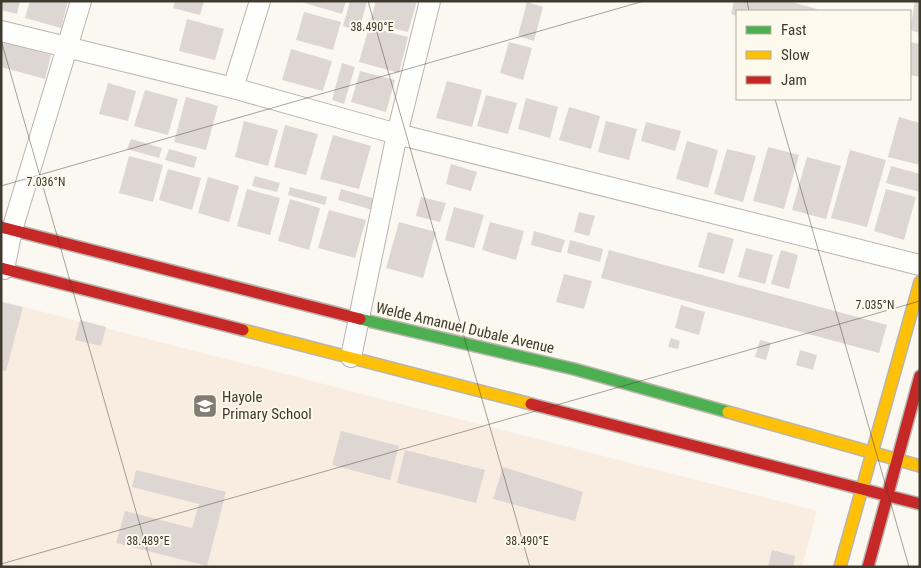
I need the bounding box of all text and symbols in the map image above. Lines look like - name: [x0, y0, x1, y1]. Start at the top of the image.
- legend: [736, 10, 911, 100]
- text: 38.490°E: [350, 20, 394, 34]
- text: Fast: [781, 21, 806, 39]
- text: Slow: [781, 46, 810, 64]
- text: Jam: [781, 71, 807, 89]
- text: 7.036°N: [27, 175, 65, 189]
- text: 7.035°N: [856, 298, 894, 312]
- street label: Welde Amanuel Dubale Avenue: [374, 299, 556, 357]
- place label: Hayole Primary School: [222, 388, 312, 423]
- school or university icon: Hayole Primary School: [192, 393, 218, 419]
- text: 38.489°E: [126, 534, 170, 548]
- text: 38.490°E: [505, 534, 549, 548]

